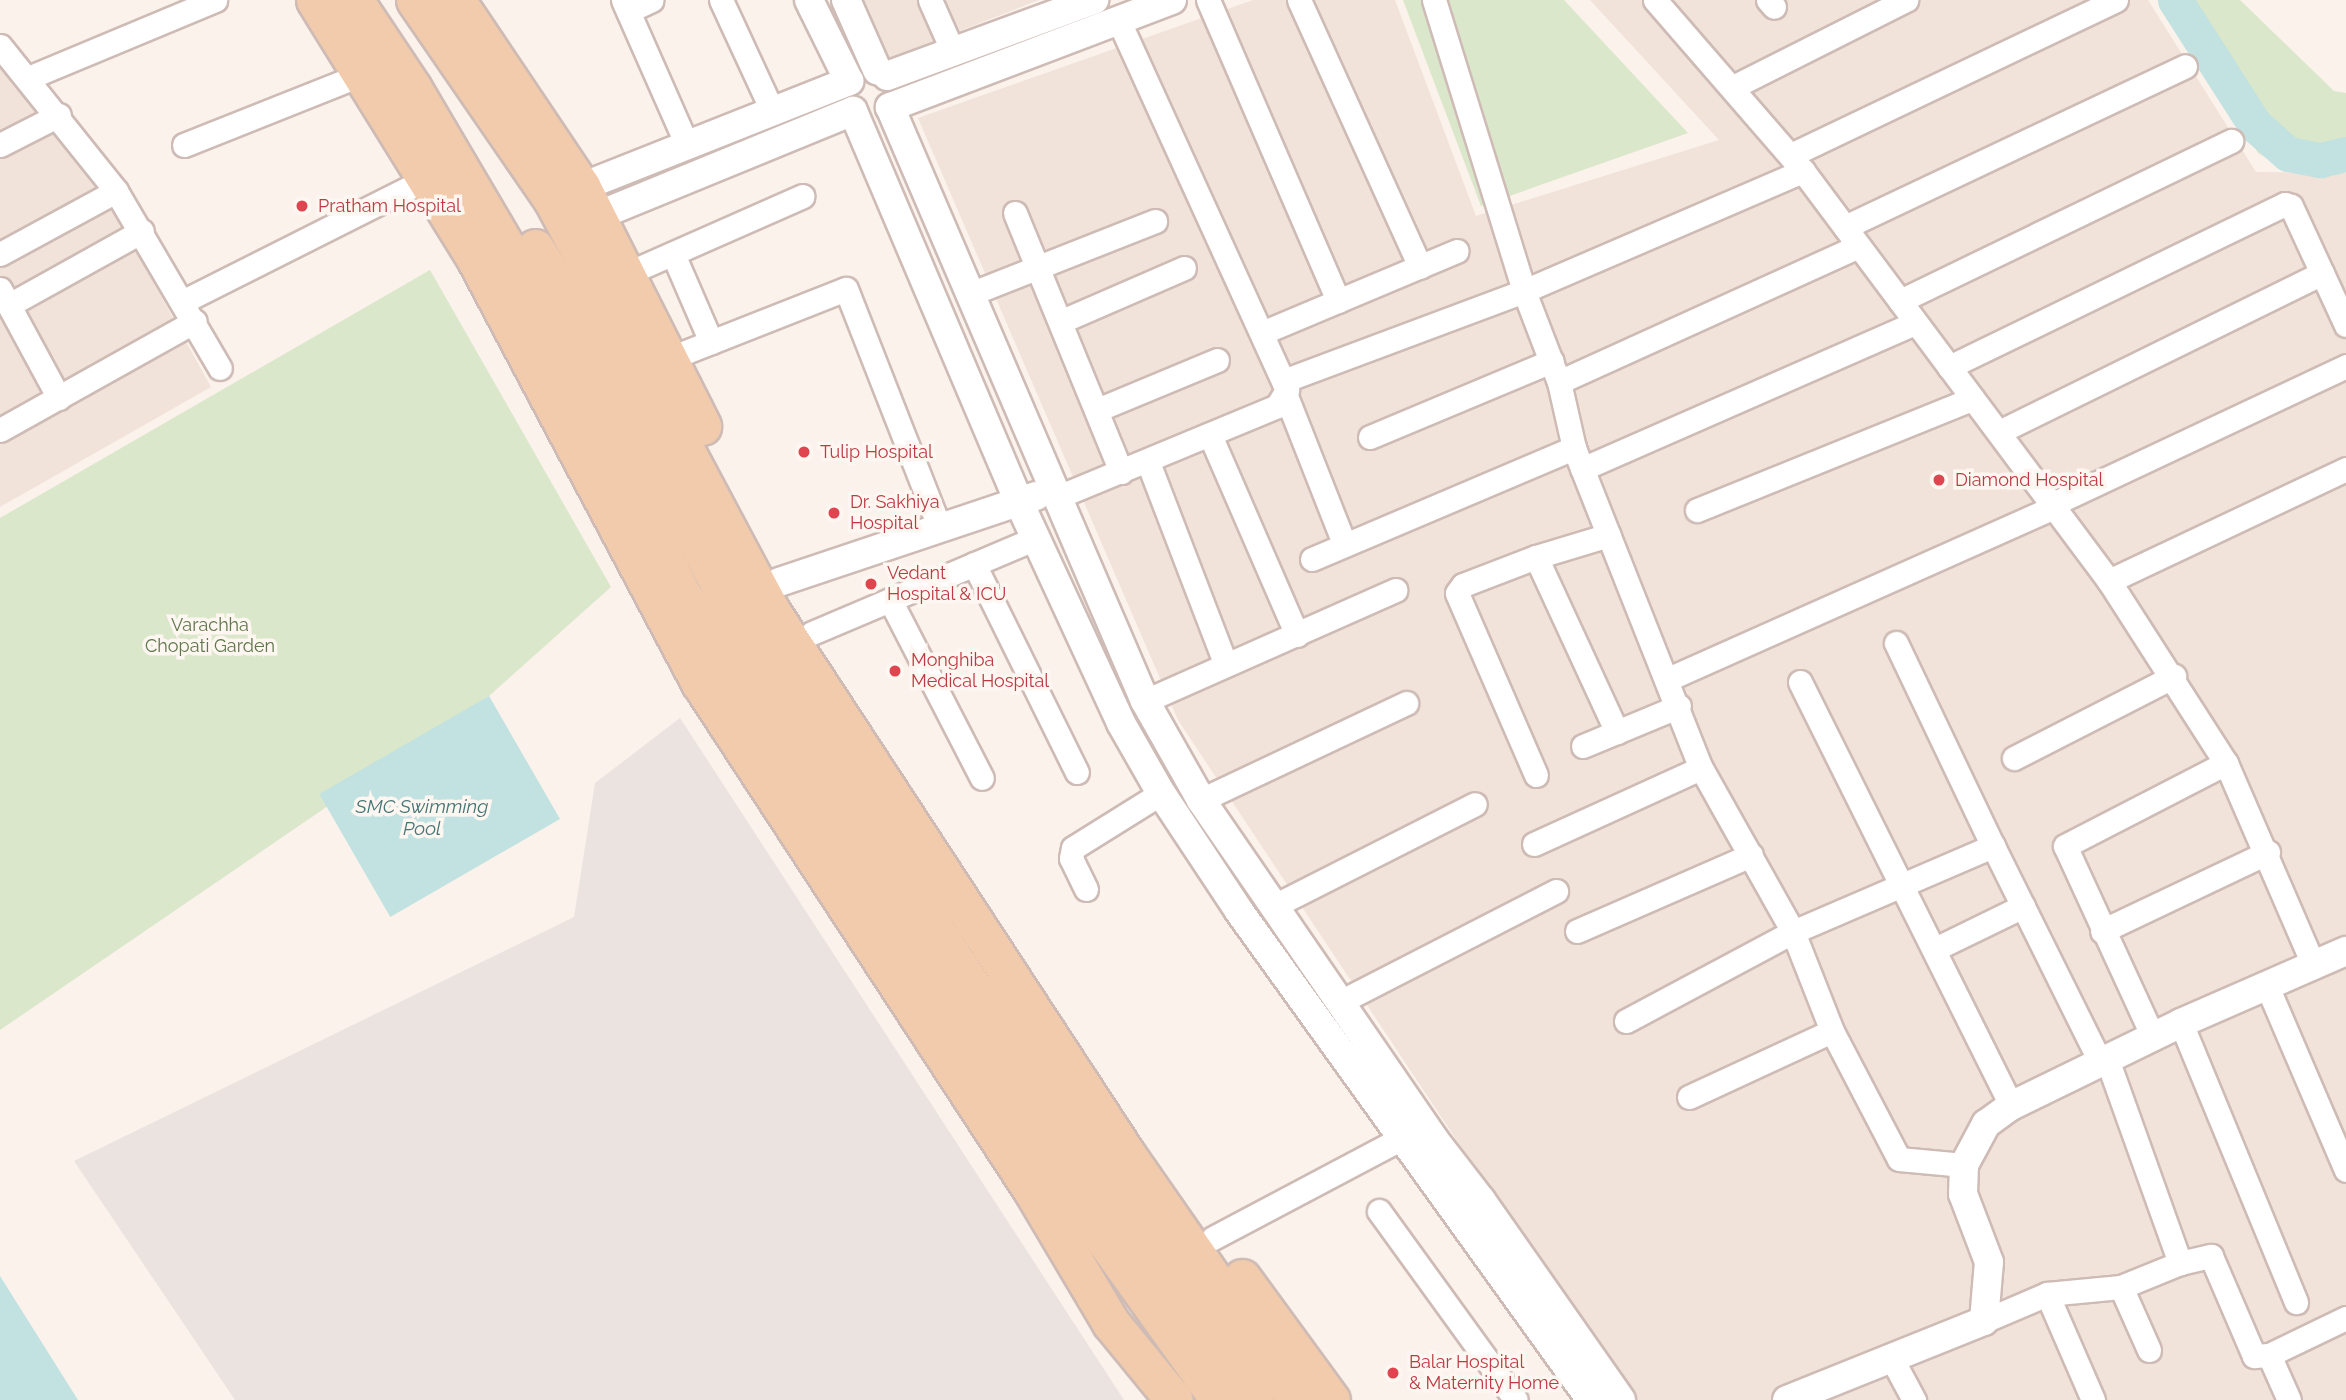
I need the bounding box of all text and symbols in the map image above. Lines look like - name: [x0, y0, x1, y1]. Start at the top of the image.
- place label: Pratham Hospital: [318, 195, 461, 217]
- marker: Pratham Hospital: [292, 196, 312, 216]
- place label: Tulip Hospital: [820, 441, 933, 463]
- marker: Tulip Hospital: [794, 442, 814, 462]
- place label: Diamond Hospital: [1955, 469, 2103, 491]
- marker: Diamond Hospital: [1929, 470, 1949, 490]
- place label: Dr. Sakhiya Hospital: [850, 492, 939, 534]
- marker: Dr. Sakhiya Hospital: [824, 503, 844, 523]
- place label: Vedant Hospital & ICU: [887, 563, 1007, 606]
- marker: Vedant Hospital & ICU: [861, 574, 881, 594]
- park label: Varachha Chopati Garden: [145, 615, 275, 658]
- place label: Monghiba Medical Hospital: [911, 650, 1050, 692]
- marker: Monghiba Medical Hospital: [885, 661, 905, 681]
- water label: SMC Swimming Pool: [356, 796, 488, 840]
- place label: Balar Hospital & Maternity Home: [1409, 1352, 1560, 1394]
- marker: Balar Hospital & Maternity Home: [1383, 1363, 1403, 1383]

